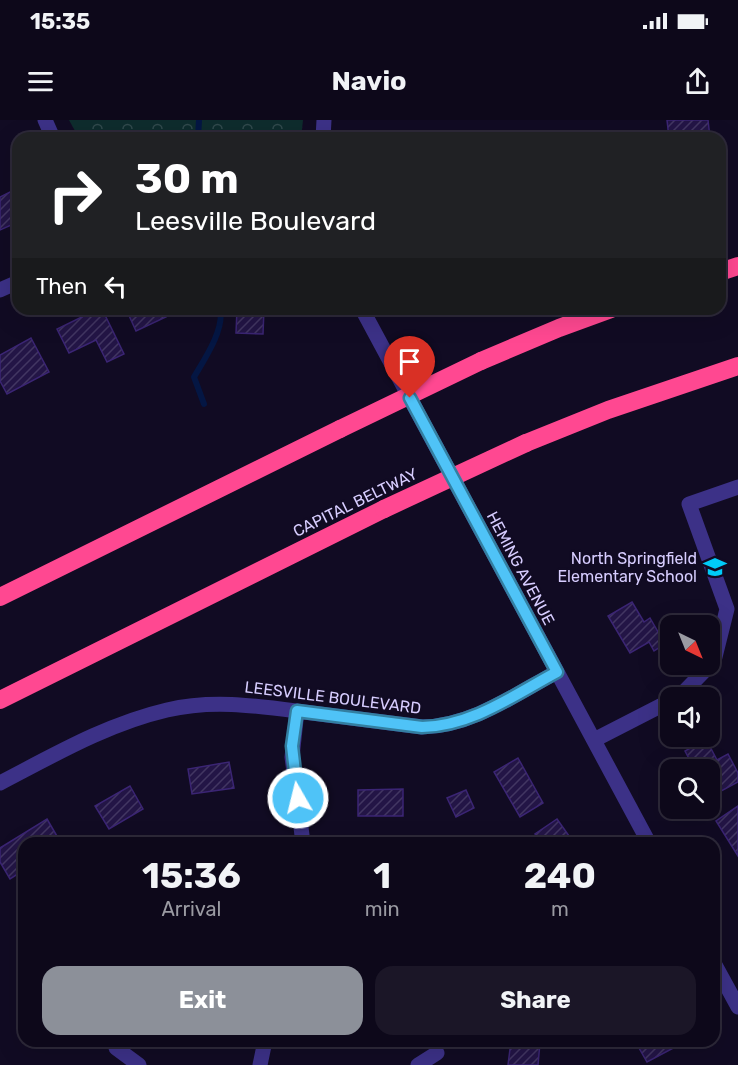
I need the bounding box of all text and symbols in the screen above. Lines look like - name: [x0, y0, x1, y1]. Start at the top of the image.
- text: 15:35: [30, 8, 90, 35]
- icon: menu: [24, 65, 57, 98]
- text: Navio: [331, 65, 407, 97]
- icon: share: [681, 65, 714, 98]
- text: 30 m: [135, 154, 239, 204]
- icon: right: [36, 156, 114, 234]
- text: Leesville Boulevard: [135, 205, 376, 237]
- icon: left: [99, 270, 132, 303]
- text: Then: [36, 273, 87, 300]
- pin: [384, 336, 435, 398]
- icon: arrive: [393, 345, 426, 378]
- street label: CAPITAL BELTWAY: [290, 464, 421, 541]
- street label: HEMING AVENUE: [483, 508, 558, 628]
- place label: North Springfield Elementary School: [557, 549, 697, 586]
- school or university icon: North Springfield Elementary School: [702, 554, 728, 580]
- north arrow: [660, 615, 720, 675]
- map controls: [660, 615, 720, 819]
- street label: LEESVILLE BOULEVARD: [244, 677, 422, 718]
- button: sound: [660, 687, 720, 747]
- button: search: [660, 759, 720, 819]
- position arrow: [266, 766, 330, 830]
- text: 15:36: [142, 854, 241, 897]
- text: 1: [373, 854, 391, 897]
- text: 240: [524, 854, 596, 897]
- text: Arrival: [161, 897, 221, 921]
- text: min: [365, 897, 400, 921]
- text: m: [551, 897, 569, 921]
- button: Exit: [42, 966, 363, 1035]
- button: Share: [375, 966, 696, 1035]

